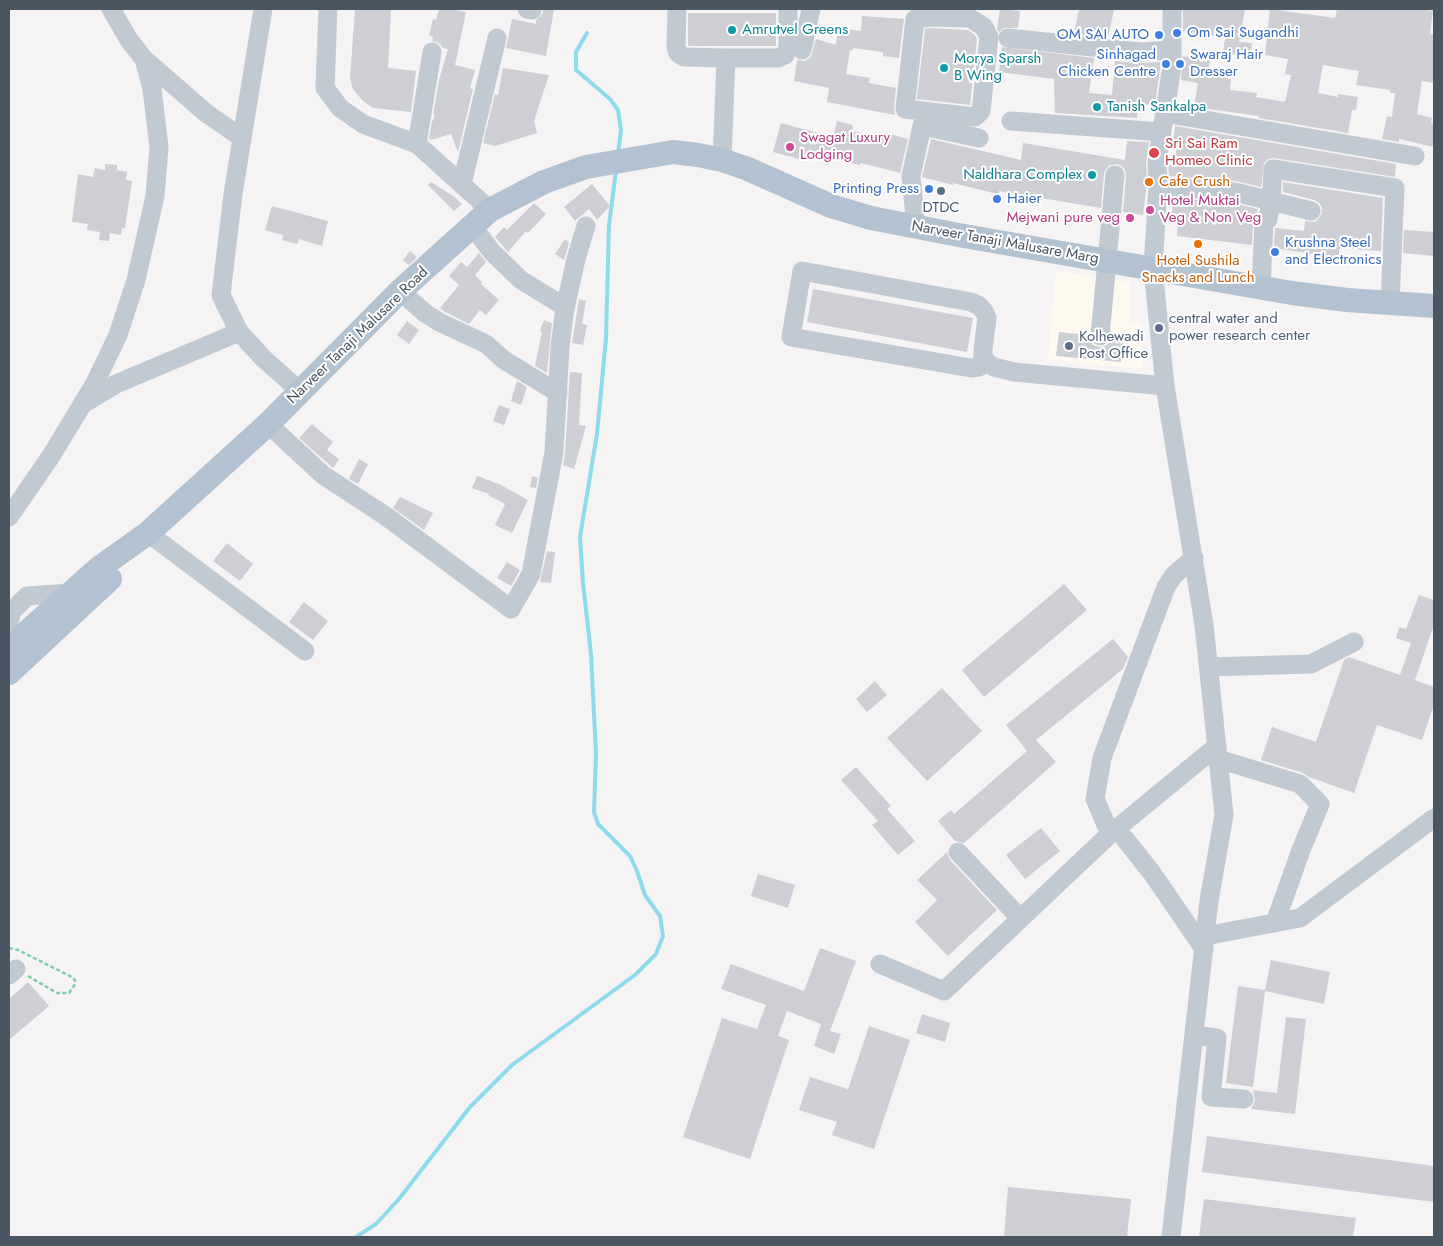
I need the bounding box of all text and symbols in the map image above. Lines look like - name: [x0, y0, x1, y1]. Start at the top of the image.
- place label: Amrutvel Greens: [742, 21, 848, 39]
- marker: Amrutvel Greens: [726, 24, 738, 36]
- place label: Om Sai Sugandhi: [1187, 24, 1299, 42]
- place label: OM SAI AUTO: [1057, 26, 1149, 44]
- marker: Om Sai Sugandhi: [1171, 27, 1183, 39]
- marker: OM SAI AUTO: [1153, 29, 1165, 41]
- place label: Sinhagad Chicken Centre: [1058, 46, 1156, 81]
- place label: Swaraj Hair Dresser: [1190, 46, 1263, 81]
- place label: Morya Sparsh B Wing: [954, 50, 1041, 85]
- marker: Sinhagad Chicken Centre: [1160, 58, 1172, 70]
- marker: Swaraj Hair Dresser: [1174, 58, 1186, 70]
- marker: Morya Sparsh B Wing: [938, 62, 950, 74]
- place label: Tanish Sankalpa: [1107, 98, 1206, 116]
- marker: Tanish Sankalpa: [1091, 101, 1103, 113]
- place label: Swagat Luxury Lodging: [800, 129, 890, 164]
- place label: Sri Sai Ram Homeo Clinic: [1165, 135, 1253, 170]
- marker: Swagat Luxury Lodging: [784, 141, 796, 153]
- marker: Sri Sai Ram Homeo Clinic: [1147, 146, 1161, 160]
- place label: Naldhara Complex: [963, 166, 1082, 184]
- marker: Naldhara Complex: [1086, 169, 1098, 181]
- place label: Cafe Crush: [1159, 173, 1230, 191]
- marker: Cafe Crush: [1143, 176, 1155, 188]
- place label: Printing Press: [833, 180, 919, 198]
- marker: Printing Press: [923, 183, 935, 195]
- marker: DTDC: [935, 185, 947, 197]
- place label: Haier: [1007, 190, 1042, 208]
- place label: Hotel Muktai Veg & Non Veg: [1160, 192, 1261, 227]
- marker: Haier: [991, 193, 1003, 205]
- place label: DTDC: [922, 199, 960, 217]
- marker: Hotel Muktai Veg & Non Veg: [1144, 204, 1156, 216]
- place label: Mejwani pure veg: [1006, 209, 1120, 227]
- marker: Mejwani pure veg: [1124, 212, 1136, 224]
- street label: Narveer Tanaji Malusare Marg: [910, 218, 1100, 268]
- place label: Krushna Steel and Electronics: [1285, 234, 1381, 269]
- marker: Hotel Sushila Snacks and Lunch: [1192, 238, 1204, 250]
- marker: Krushna Steel and Electronics: [1269, 246, 1281, 258]
- place label: Hotel Sushila Snacks and Lunch: [1141, 252, 1255, 287]
- street label: Narveer Tanaji Malusare Road: [284, 264, 432, 408]
- place label: central water and power research center: [1169, 310, 1310, 345]
- marker: central water and power research center: [1153, 322, 1165, 334]
- place label: Kolhewadi Post Office: [1079, 328, 1148, 363]
- marker: Kolhewadi Post Office: [1063, 340, 1075, 352]

